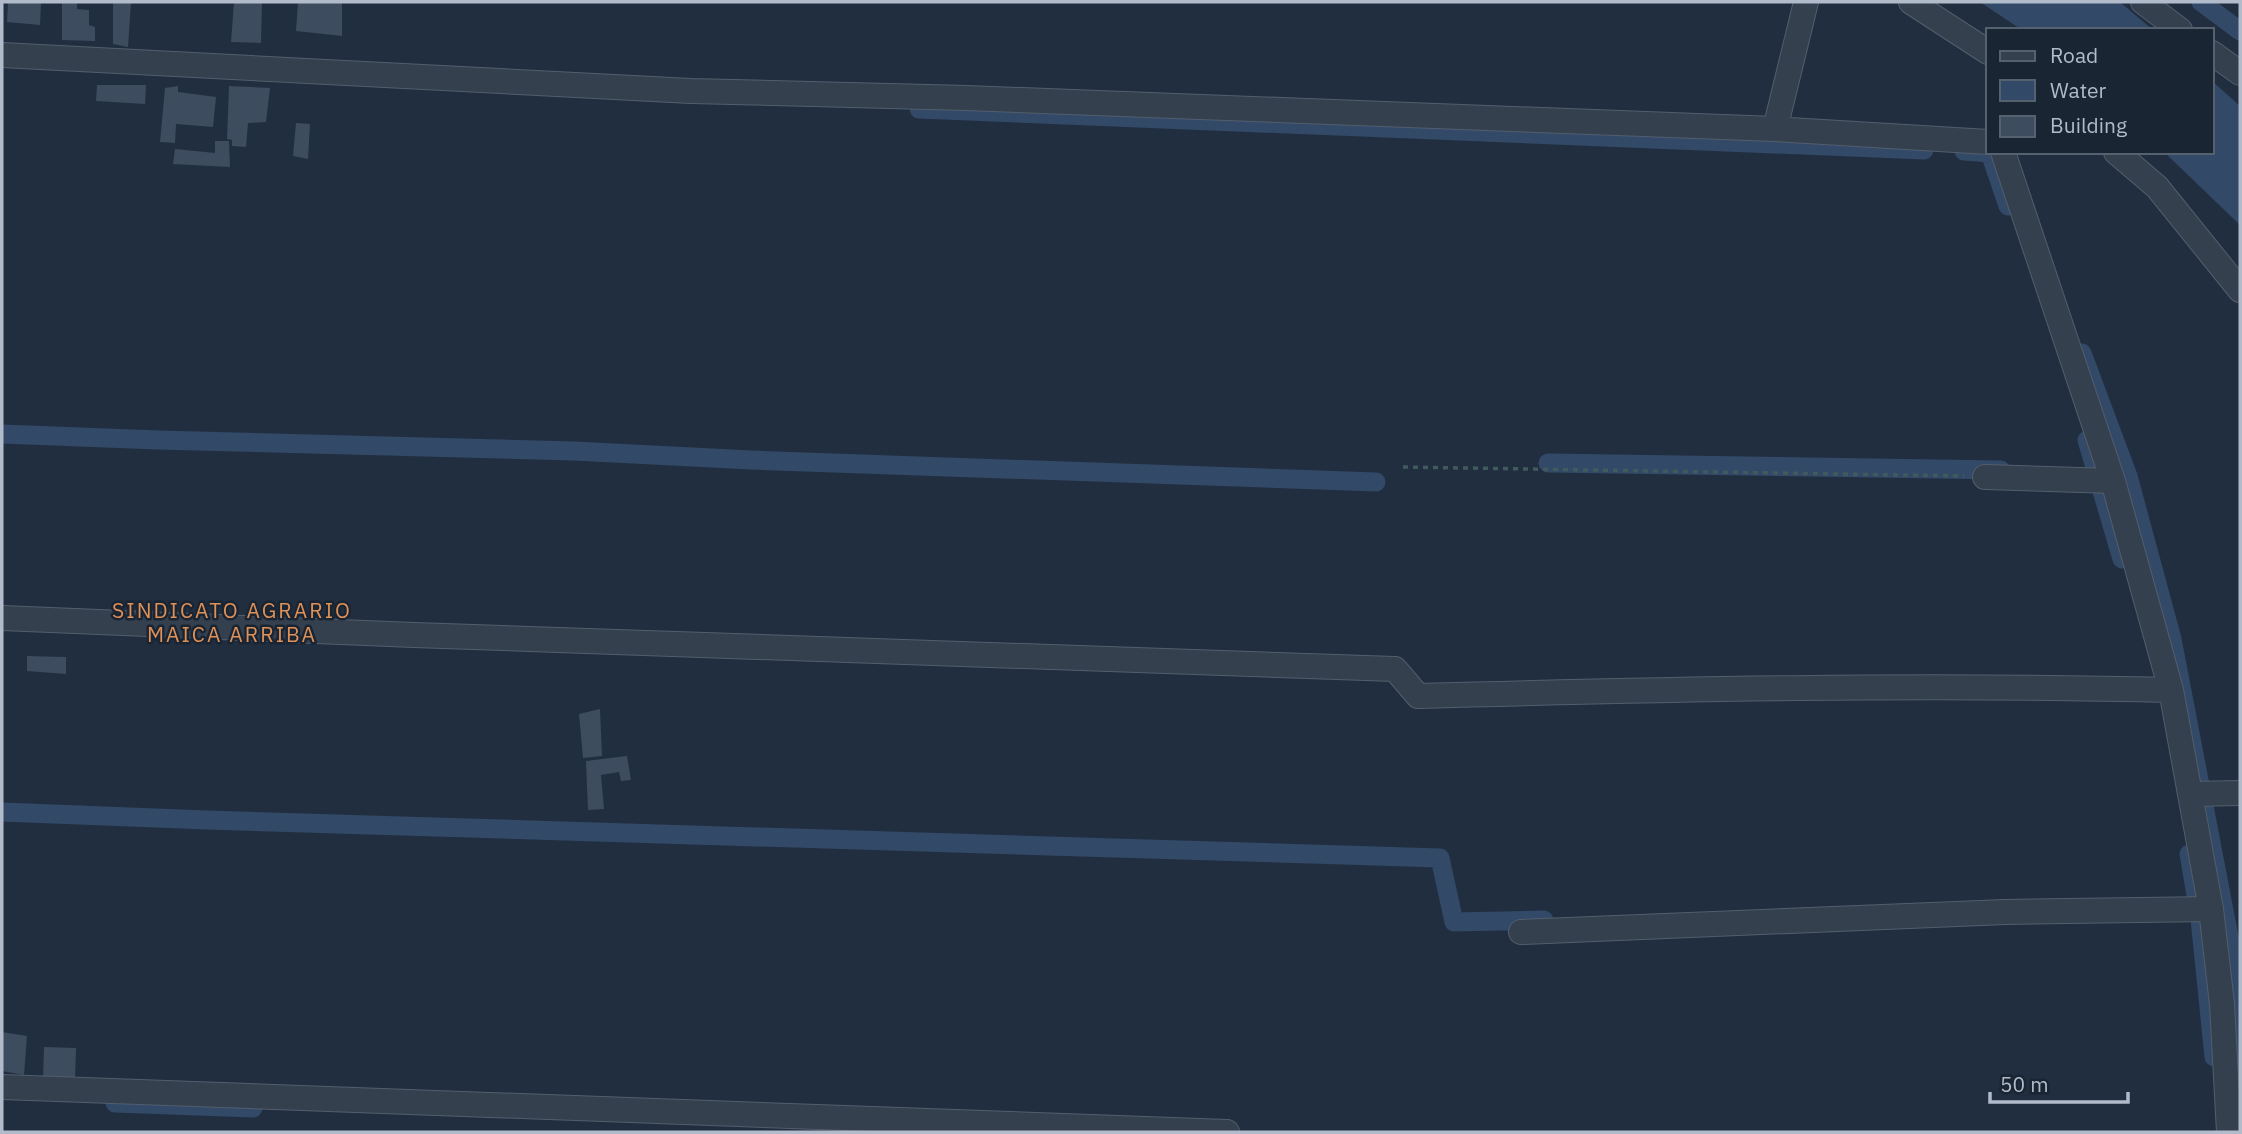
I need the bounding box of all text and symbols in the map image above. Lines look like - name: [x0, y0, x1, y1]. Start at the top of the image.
- legend: [1986, 28, 2214, 154]
- text: Road: [2050, 41, 2098, 69]
- text: Water: [2050, 76, 2107, 104]
- text: Building: [2050, 111, 2127, 139]
- district label: SINDICATO AGRARIO MAICA ARRIBA: [112, 596, 352, 648]
- scale bar: [1990, 1060, 2128, 1104]
- text: 50 m: [2000, 1070, 2049, 1098]

